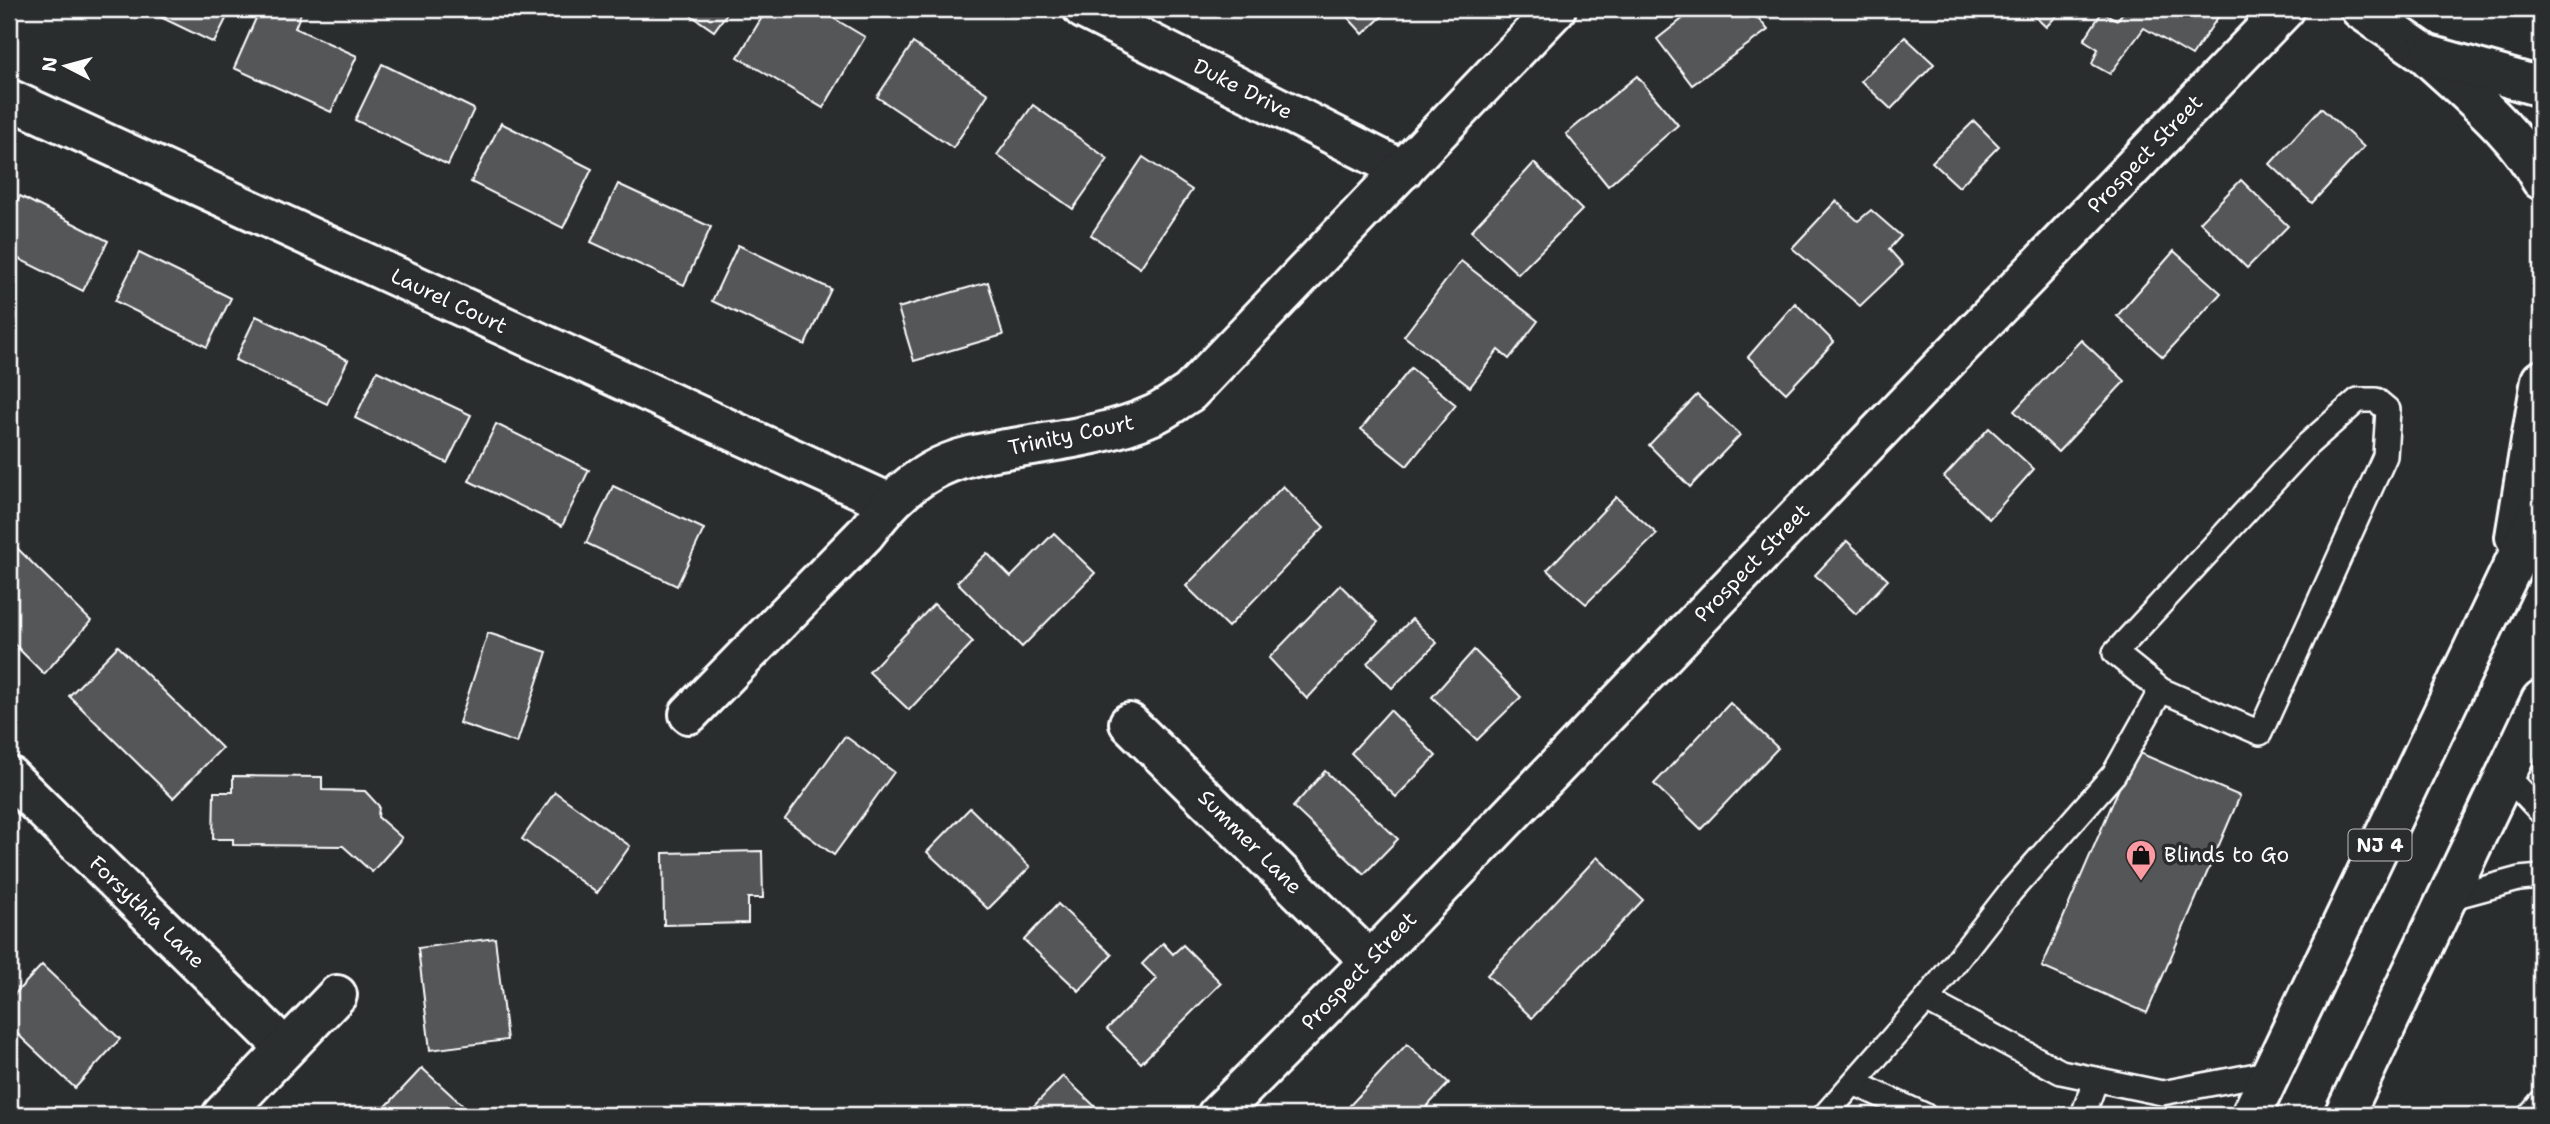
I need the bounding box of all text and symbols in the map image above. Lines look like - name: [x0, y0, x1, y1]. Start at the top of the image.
- north arrow: [32, 32, 102, 102]
- street label: Duke Drive: [1189, 52, 1297, 126]
- text: N: [36, 55, 63, 73]
- street label: Prospect Street: [2081, 89, 2209, 219]
- street label: Laurel Court: [386, 262, 512, 340]
- street label: Trinity Court: [1006, 408, 1136, 462]
- street label: Prospect Street: [1688, 498, 1816, 628]
- street label: Summer Lane: [1192, 784, 1308, 900]
- road number: NJ 4: [2348, 830, 2412, 860]
- shop icon: Blinds to Go: [2124, 838, 2158, 882]
- place label: Blinds to Go: [2164, 841, 2289, 869]
- street label: Forsythia Lane: [83, 850, 211, 974]
- street label: Prospect Street: [1295, 906, 1423, 1036]

